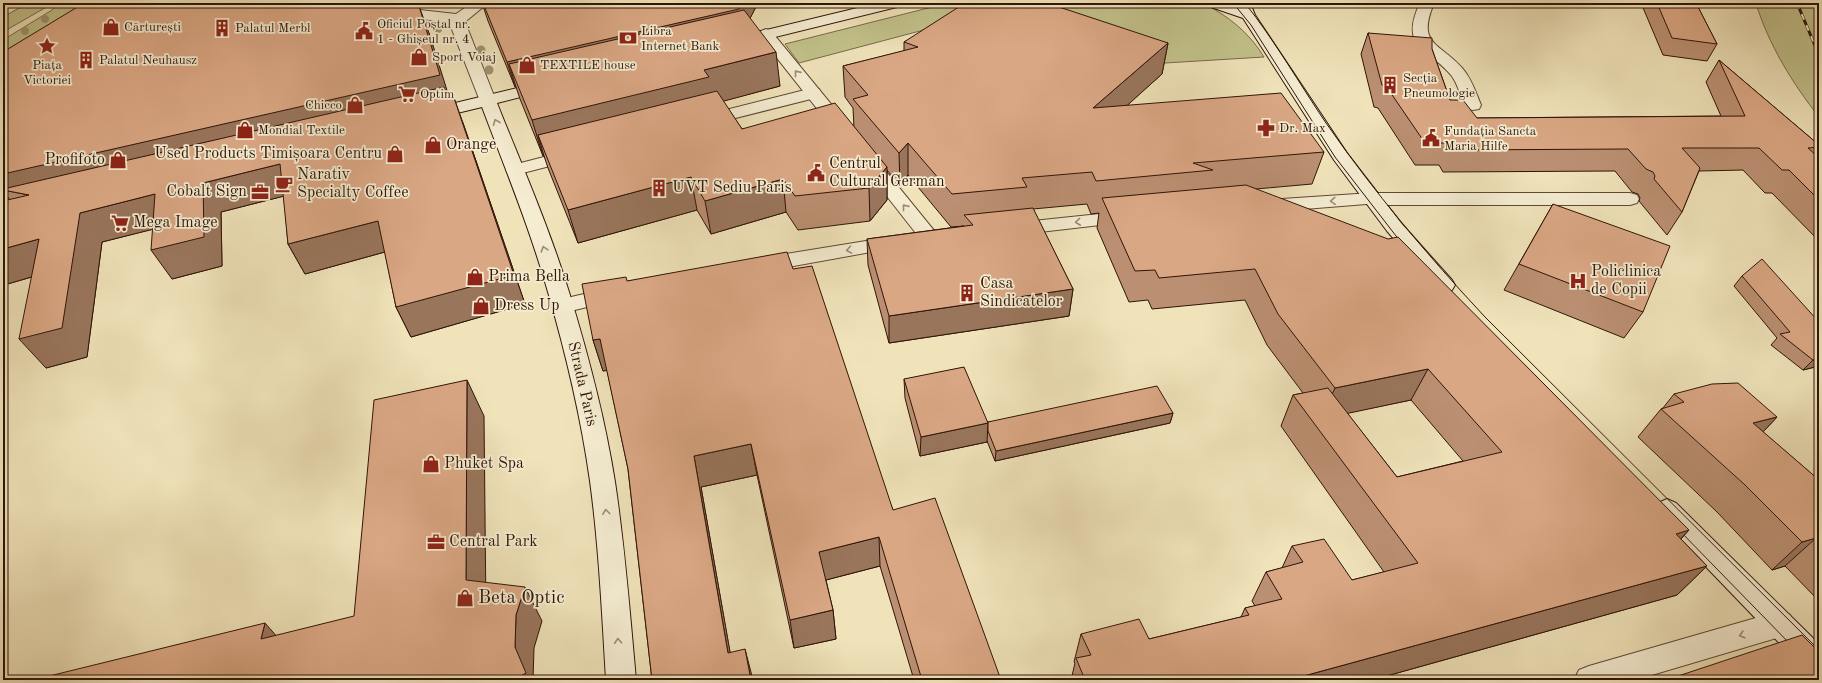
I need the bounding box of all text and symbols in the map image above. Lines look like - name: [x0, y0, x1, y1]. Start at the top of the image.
- shop icon: Cărturești: [101, 17, 121, 37]
- building icon: Palatul Merbl: [212, 18, 232, 38]
- place label: Oficiul Poștal nr. 1 - Ghișeul nr. 4: [377, 18, 471, 46]
- place label: Cărturești: [124, 21, 181, 34]
- public building icon: Oficiul Poștal nr. 1 - Ghișeul nr. 4: [354, 21, 374, 41]
- place label: Palatul Merbl: [235, 22, 311, 35]
- place label: Libra Internet Bank: [641, 25, 720, 53]
- bank icon: Libra Internet Bank: [618, 28, 638, 48]
- place icon: Piața Victoriei: [37, 36, 57, 56]
- shop icon: Sport Voiaj: [409, 47, 429, 67]
- building icon: Palatul Neuhausz: [76, 50, 96, 70]
- place label: Sport Voiaj: [432, 51, 496, 64]
- place label: Palatul Neuhausz: [99, 54, 197, 67]
- shop icon: TEXTILE house: [517, 55, 537, 75]
- place label: Piața Victoriei: [23, 59, 71, 87]
- place label: TEXTILE house: [540, 59, 636, 72]
- one-way arrow: [794, 70, 801, 77]
- place label: Secția Pneumologie: [1403, 72, 1475, 100]
- building icon: Secția Pneumologie: [1380, 75, 1400, 95]
- supermarket icon: Optim: [397, 84, 417, 104]
- place label: Optim: [420, 88, 454, 101]
- shop icon: Chicco: [345, 95, 365, 115]
- place label: Chicco: [305, 99, 342, 112]
- pharmacy icon: Dr. Max: [1256, 118, 1276, 138]
- one-way arrow: [493, 119, 501, 126]
- shop icon: Mondial Textile: [235, 120, 255, 140]
- place label: Dr. Max: [1279, 122, 1326, 135]
- place label: Mondial Textile: [258, 124, 345, 137]
- place label: Fundația Sancta Maria Hilfe: [1444, 125, 1537, 153]
- public building icon: Fundația Sancta Maria Hilfe: [1421, 128, 1441, 148]
- shop icon: Orange: [423, 135, 443, 155]
- place label: Orange: [446, 137, 496, 153]
- shop icon: Used Products Timișoara Centru: [385, 144, 405, 164]
- place label: Used Products Timișoara Centru: [154, 146, 382, 163]
- shop icon: Profifoto: [108, 150, 128, 170]
- place label: Profifoto: [44, 152, 105, 168]
- place label: Centrul Cultural German: [829, 156, 945, 190]
- public building icon: Centrul Cultural German: [806, 163, 826, 183]
- place label: Narativ Specialty Coffee: [297, 167, 409, 201]
- cafe icon: Narativ Specialty Coffee: [274, 174, 294, 194]
- building icon: UVT Sediu Paris: [649, 178, 669, 198]
- place label: UVT Sediu Paris: [672, 180, 792, 196]
- office icon: Cobalt Sign: [250, 182, 270, 202]
- place label: Cobalt Sign: [166, 184, 247, 200]
- one-way arrow: [1330, 197, 1336, 206]
- one-way arrow: [903, 204, 910, 211]
- supermarket icon: Mega Image: [110, 213, 130, 233]
- place label: Mega Image: [133, 215, 218, 231]
- one-way arrow: [1075, 217, 1081, 226]
- one-way arrow: [846, 245, 853, 253]
- one-way arrow: [541, 246, 549, 253]
- place label: Policlinica de Copii: [1591, 264, 1661, 298]
- shop icon: Prima Bella: [465, 267, 485, 287]
- place label: Prima Bella: [488, 269, 570, 285]
- hospital icon: Policlinica de Copii: [1568, 271, 1588, 291]
- place label: Casa Sindicatelor: [980, 276, 1063, 310]
- building icon: Casa Sindicatelor: [957, 283, 977, 303]
- shop icon: Dress Up: [471, 296, 491, 316]
- place label: Dress Up: [494, 298, 560, 314]
- street label: Strada Paris: [564, 340, 600, 428]
- shop icon: Phuket Spa: [421, 454, 441, 474]
- place label: Phuket Spa: [444, 456, 524, 472]
- one-way arrow: [602, 509, 611, 515]
- office icon: Central Park: [426, 532, 446, 552]
- place label: Central Park: [449, 534, 538, 550]
- shop icon: Beta Optic: [455, 588, 475, 608]
- place label: Beta Optic: [478, 589, 564, 608]
- one-way arrow: [1739, 630, 1746, 639]
- one-way arrow: [614, 638, 623, 644]

